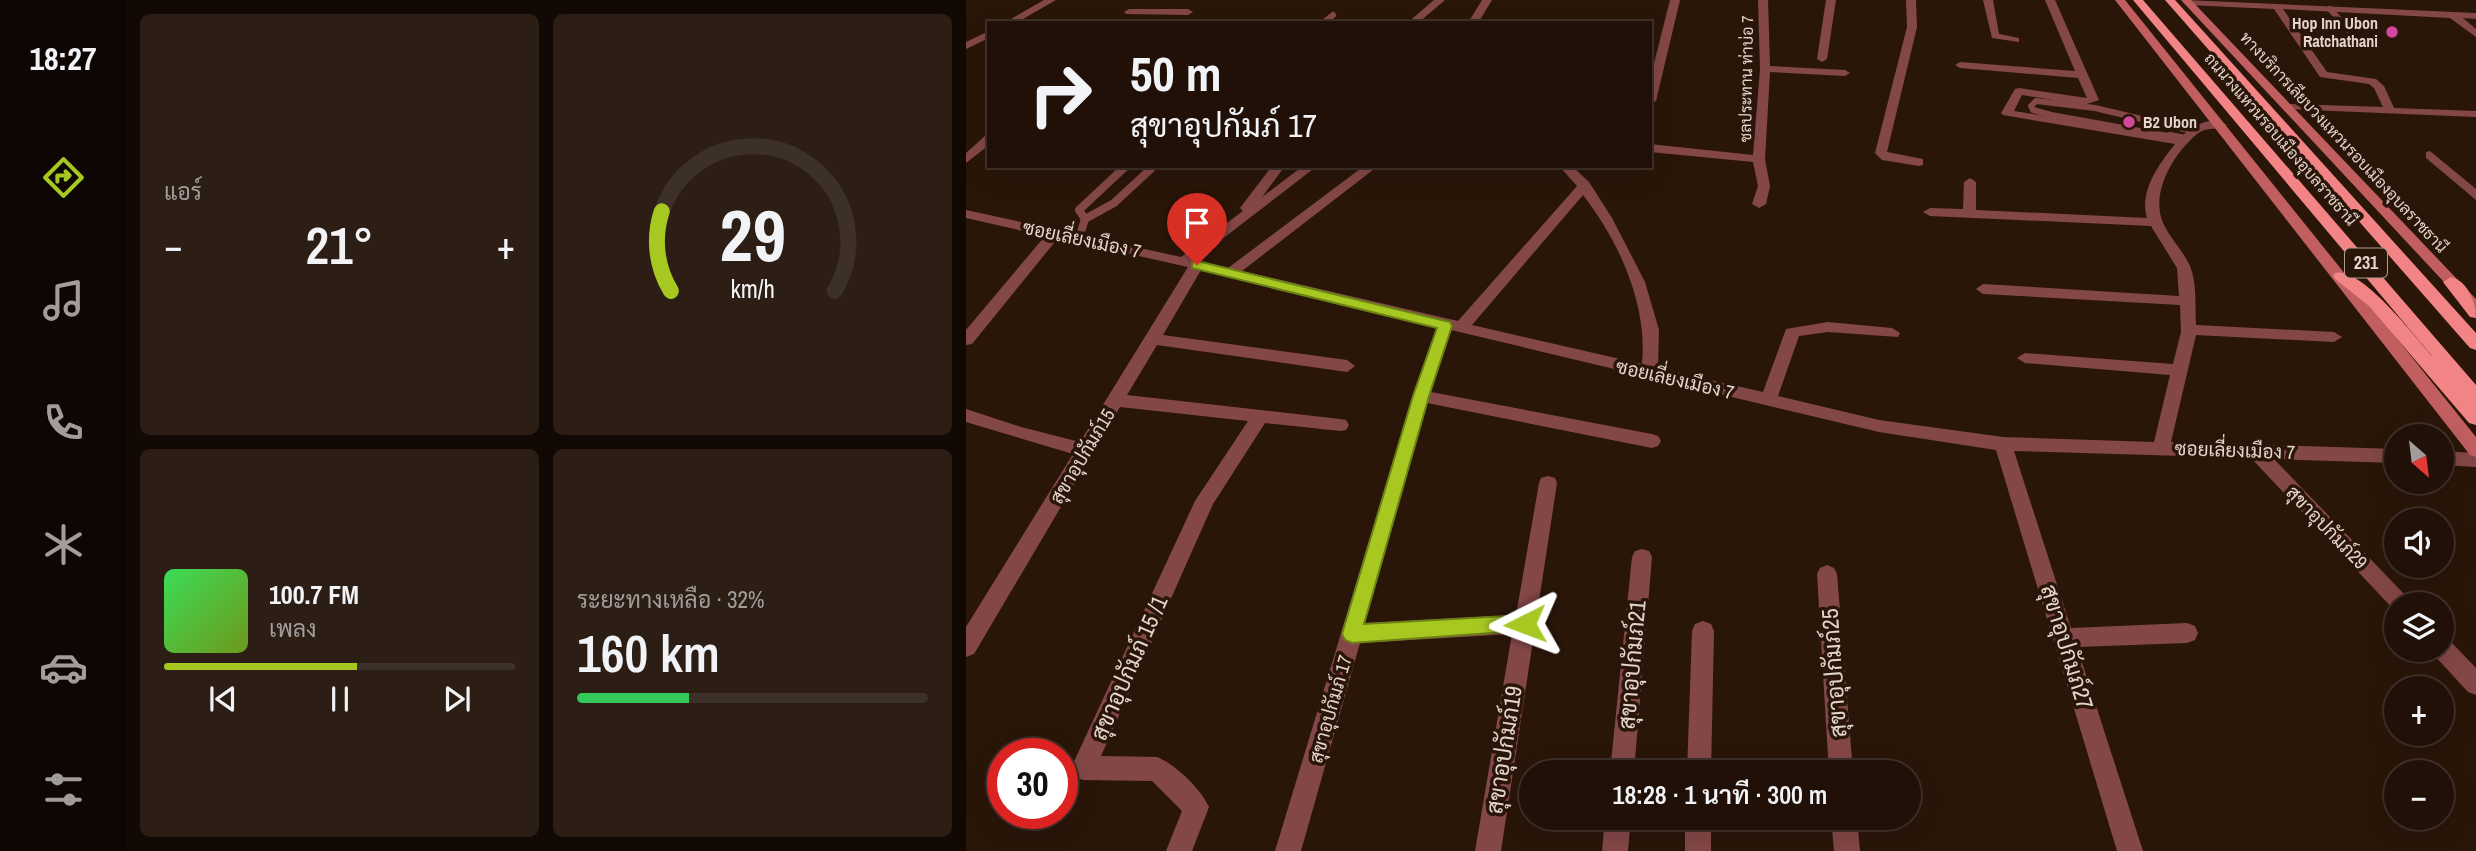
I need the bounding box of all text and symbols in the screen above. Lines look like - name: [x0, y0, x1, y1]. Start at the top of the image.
- place label: Hop Inn Ubon Ratchathani: [2292, 12, 2378, 52]
- street label: ชลประทาน ท่าบ่อ 7: [1734, 15, 1758, 143]
- marker: Hop Inn Ubon Ratchathani: [2384, 24, 2400, 40]
- street label: ทางบริการเลียบวงแหวนรอบเมืองอุบลราชธานี: [2235, 27, 2453, 258]
- text: 18:27: [29, 37, 97, 80]
- text: 50 m: [1130, 40, 1222, 106]
- street label: ถนนวงแหวนรอบเมืองอุบลราชธานี: [2199, 48, 2362, 231]
- icon: right: [1015, 49, 1106, 140]
- text: สุขาอุปกัมภ์ 17: [1130, 104, 1317, 147]
- place label: B2 Ubon: [2143, 111, 2197, 133]
- marker: B2 Ubon: [2121, 114, 2137, 130]
- icon: directions: [39, 153, 88, 202]
- text: แอร์: [164, 176, 202, 207]
- text: 29: [719, 186, 786, 284]
- pin: [1167, 193, 1227, 265]
- icon: arrive: [1178, 204, 1216, 242]
- text: 21°: [305, 210, 374, 280]
- street label: ซอยเลี่ยงเมือง 7: [1020, 210, 1145, 264]
- text: −: [164, 220, 182, 271]
- text: +: [497, 220, 515, 271]
- road number: 231: [2345, 248, 2387, 278]
- text: km/h: [730, 271, 775, 305]
- icon: music: [39, 276, 88, 325]
- street label: ซอยเลี่ยงเมือง 7: [1613, 349, 1738, 405]
- icon: phone: [39, 398, 88, 447]
- street label: สุขาอุปกัมภ์15: [1043, 403, 1121, 508]
- north arrow: [2384, 424, 2454, 494]
- map controls: [2384, 424, 2454, 830]
- street label: ซอยเลี่ยงเมือง 7: [2174, 431, 2296, 465]
- street label: สุขาอุปกัมภ์29: [2281, 480, 2373, 574]
- button: sound: [2384, 508, 2454, 578]
- icon: climate: [39, 520, 88, 569]
- text: 100.7 FM: [269, 577, 359, 612]
- street label: สุขาอุปกัมภ์27: [2033, 581, 2101, 713]
- text: ระยะทางเหลือ · 32%: [577, 584, 765, 615]
- position arrow: [1488, 587, 1562, 661]
- street label: สุขาอุปกัมภ์ 15 /1: [1083, 590, 1175, 746]
- button: layers: [2384, 592, 2454, 662]
- street label: สุขาอุปกัมภ์21: [1610, 599, 1654, 731]
- street label: สุขาอุปกัมภ์25: [1814, 607, 1854, 739]
- text: เพลง: [269, 613, 316, 644]
- text: 160 km: [577, 618, 720, 688]
- icon: car: [39, 643, 88, 692]
- street label: สุขาอุปกัมภ์ 17: [1302, 652, 1358, 766]
- button: +: [2384, 676, 2454, 746]
- icon: previous: [204, 680, 242, 718]
- icon: pause: [321, 680, 359, 718]
- icon: next: [438, 680, 476, 718]
- street label: สุขาอุปกัมภ์19: [1478, 684, 1530, 816]
- speed limit sign: 30: [987, 738, 1078, 829]
- button: −: [2384, 760, 2454, 830]
- icon: filters: [39, 765, 88, 814]
- text: 18:28 · 1 นาที · 300 m: [1613, 777, 1827, 812]

